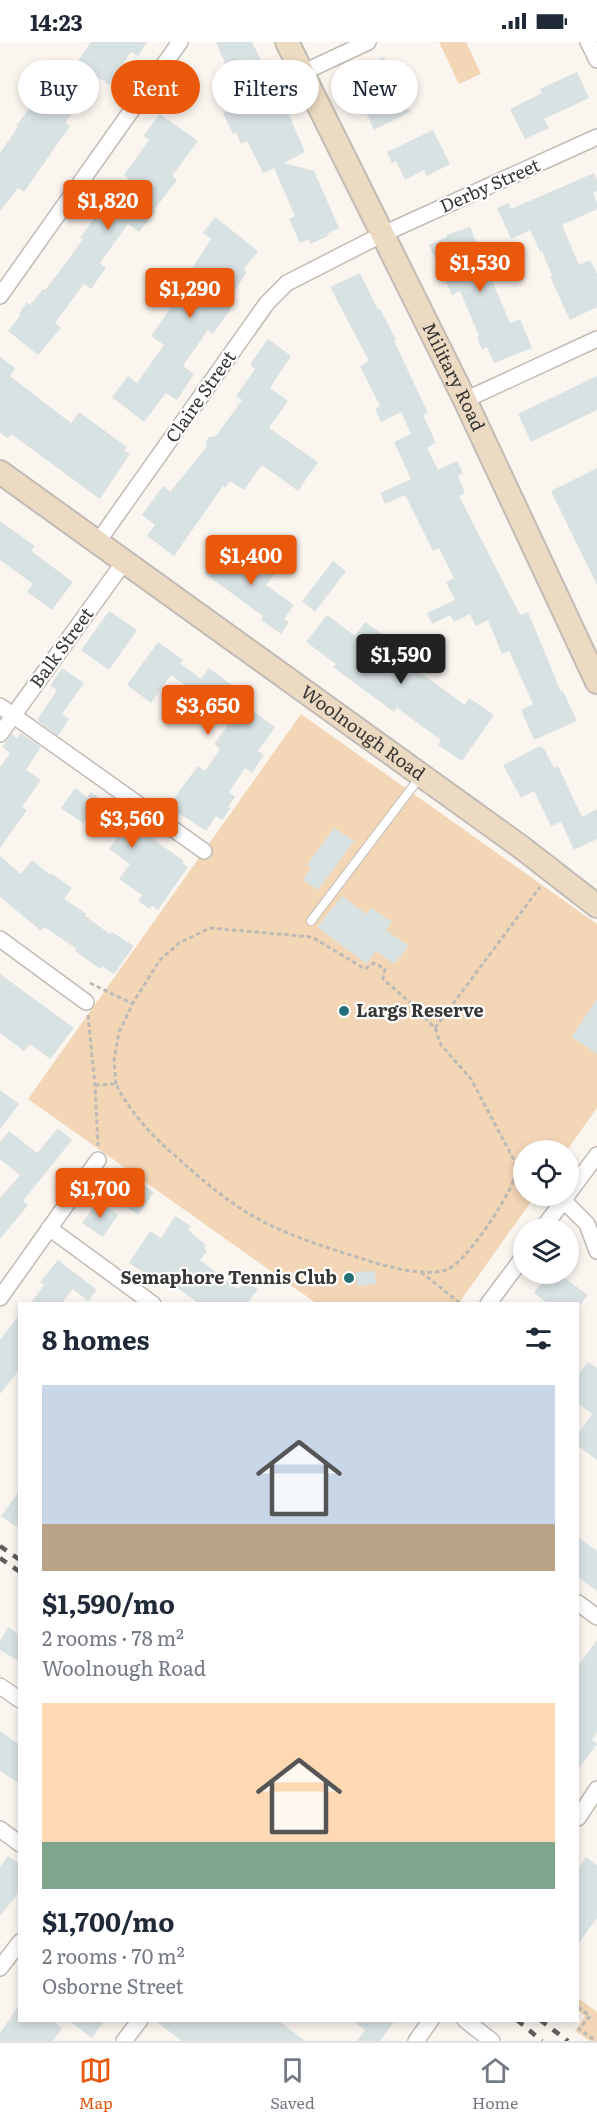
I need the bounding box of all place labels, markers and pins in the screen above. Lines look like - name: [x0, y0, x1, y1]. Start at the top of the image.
- pin: $1,820: [59, 180, 157, 231]
- pin: $1,530: [431, 242, 529, 293]
- pin: $1,290: [141, 268, 239, 319]
- pin: $1,400: [202, 535, 300, 586]
- pin: $1,590: [352, 634, 450, 685]
- pin: $3,650: [159, 685, 257, 736]
- pin: $3,560: [83, 798, 181, 849]
- place label: Largs Reserve: [356, 996, 484, 1023]
- marker: Largs Reserve: [337, 1004, 351, 1018]
- pin: $1,700: [51, 1168, 149, 1219]
- place label: Semaphore Tennis Club: [120, 1263, 337, 1290]
- marker: Semaphore Tennis Club: [342, 1271, 356, 1285]

